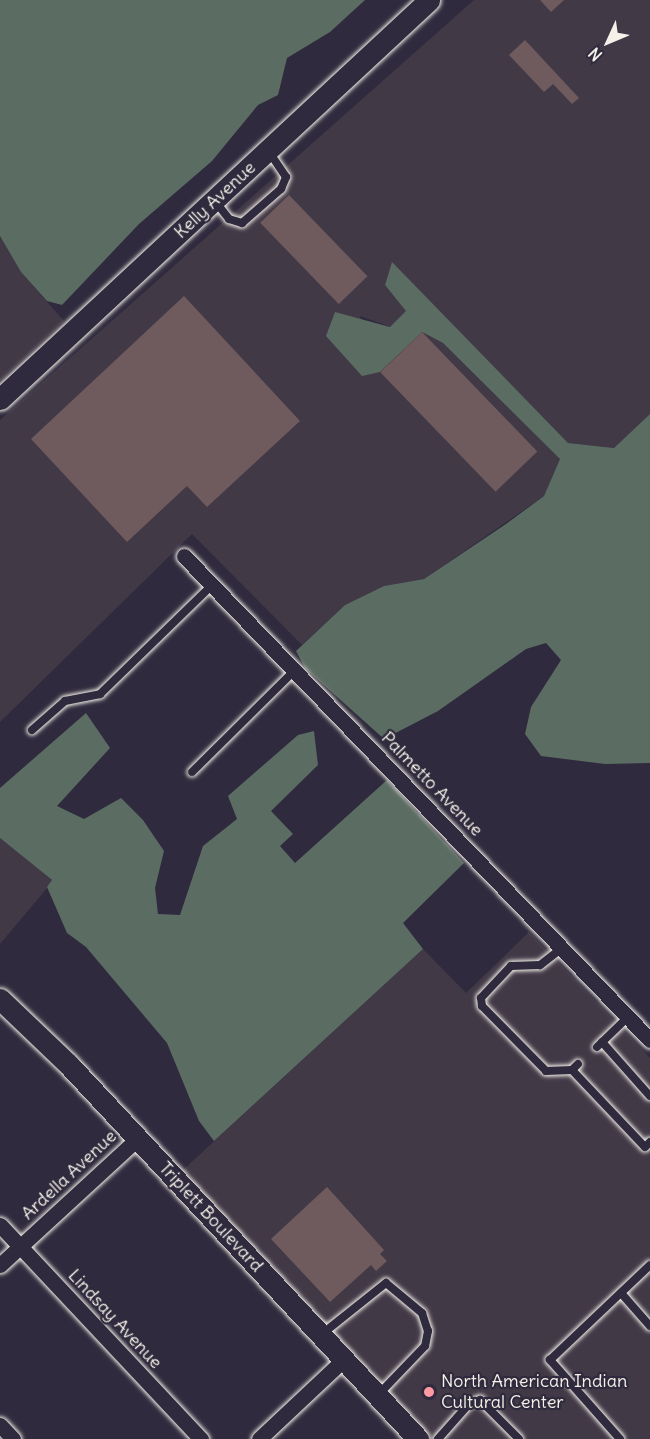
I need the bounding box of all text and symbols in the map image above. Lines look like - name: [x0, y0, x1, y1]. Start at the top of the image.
- north arrow: [578, 12, 638, 72]
- text: N: [584, 44, 606, 65]
- street label: Kelly Avenue: [170, 157, 260, 243]
- street label: Palmetto Avenue: [377, 727, 487, 841]
- street label: Ardella Avenue: [17, 1126, 121, 1224]
- street label: Triplett Boulevard: [154, 1157, 268, 1277]
- street label: Lindsay Avenue: [63, 1265, 167, 1373]
- place label: North American Indian Cultural Center: [441, 1371, 627, 1414]
- marker: North American Indian Cultural Center: [422, 1385, 436, 1399]

